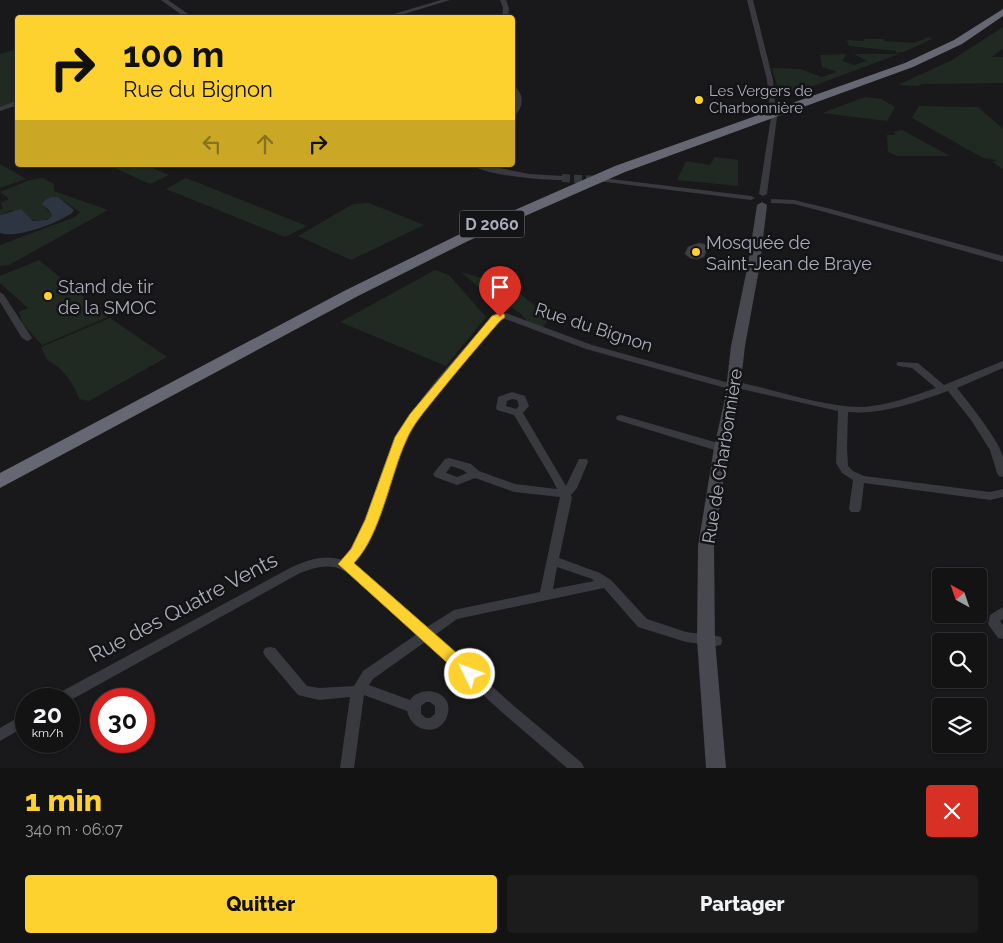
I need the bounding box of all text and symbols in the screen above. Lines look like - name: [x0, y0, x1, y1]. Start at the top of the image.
- text: 100 m: [123, 34, 224, 75]
- icon: right: [40, 35, 105, 100]
- text: Rue du Bignon: [123, 76, 273, 102]
- place label: Les Vergers de Charbonnière: [709, 82, 813, 117]
- marker: Les Vergers de Charbonnière: [693, 94, 705, 106]
- icon: left: [198, 130, 226, 158]
- icon: ahead: [251, 130, 279, 158]
- icon: right: [304, 130, 332, 158]
- road number: D 2060: [460, 210, 524, 238]
- place label: Mosquée de Saint-Jean de Braye: [706, 232, 872, 274]
- marker: Mosquée de Saint-Jean de Braye: [690, 246, 702, 258]
- pin: [479, 266, 521, 317]
- icon: arrive: [486, 273, 514, 301]
- place label: Stand de tir de la SMOC: [58, 276, 156, 318]
- marker: Stand de tir de la SMOC: [42, 290, 54, 302]
- street label: Rue du Bignon: [532, 298, 656, 356]
- street label: Rue de Charbonnière: [698, 367, 746, 545]
- street label: Rue des Quatre Vents: [85, 547, 281, 667]
- north arrow: [932, 568, 988, 622]
- map controls: [932, 568, 987, 753]
- button: search: [932, 633, 987, 688]
- position arrow: [443, 647, 495, 699]
- speed limit sign: 30: [90, 688, 155, 753]
- button: layers: [932, 698, 987, 753]
- text: 20: [33, 699, 62, 729]
- text: km/h: [32, 726, 63, 740]
- text: 1 min: [25, 783, 102, 818]
- button: close: [926, 785, 978, 837]
- text: 340 m · 06:07: [25, 820, 123, 839]
- button: Quitter: [25, 875, 497, 933]
- button: Partager: [507, 875, 978, 933]

